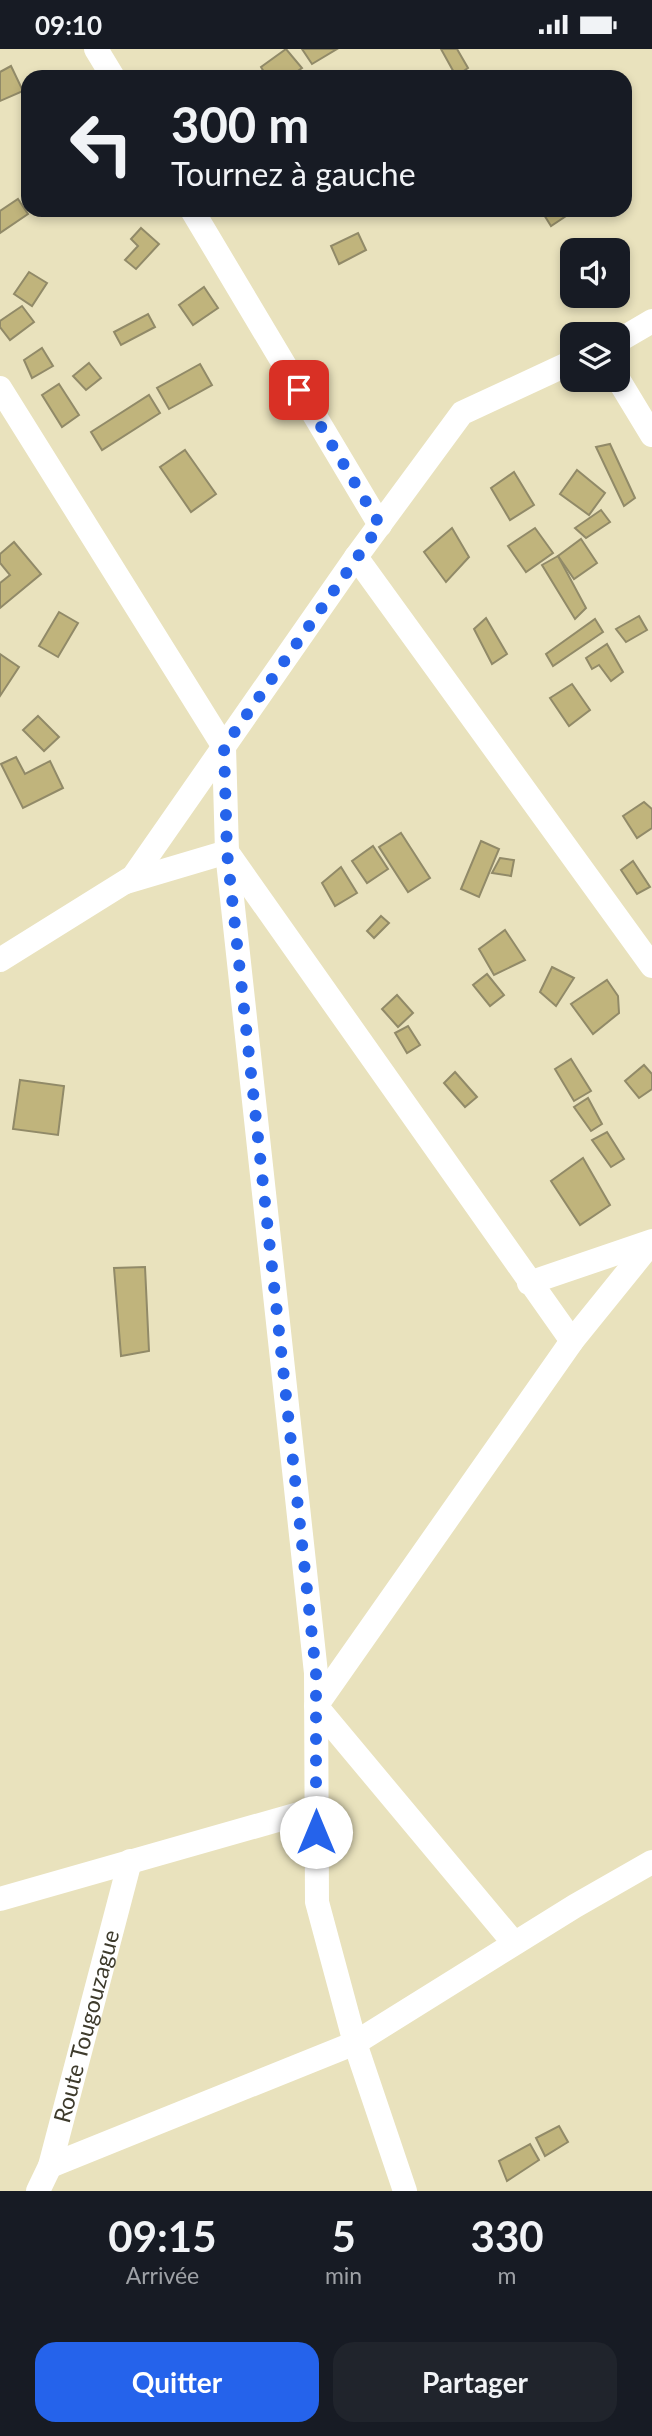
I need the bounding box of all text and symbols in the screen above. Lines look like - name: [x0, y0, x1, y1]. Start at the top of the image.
- text: 09:10: [35, 9, 102, 41]
- text: 300 m: [171, 95, 309, 153]
- icon: left: [56, 98, 147, 189]
- text: Tournez à gauche: [171, 154, 416, 193]
- map controls: [560, 238, 630, 392]
- button: sound: [560, 238, 630, 308]
- button: layers: [560, 322, 630, 392]
- pin: [269, 360, 329, 420]
- icon: arrive: [280, 371, 318, 409]
- position arrow: [279, 1795, 353, 1869]
- street label: Route Tougouzague: [47, 1927, 124, 2126]
- text: 09:15: [108, 2211, 217, 2261]
- text: 5: [331, 2211, 356, 2261]
- text: 330: [471, 2211, 544, 2261]
- text: Arrivée: [126, 2261, 199, 2289]
- text: min: [325, 2261, 362, 2289]
- text: m: [498, 2261, 517, 2289]
- button: Quitter: [35, 2342, 319, 2422]
- button: Partager: [333, 2342, 617, 2422]

